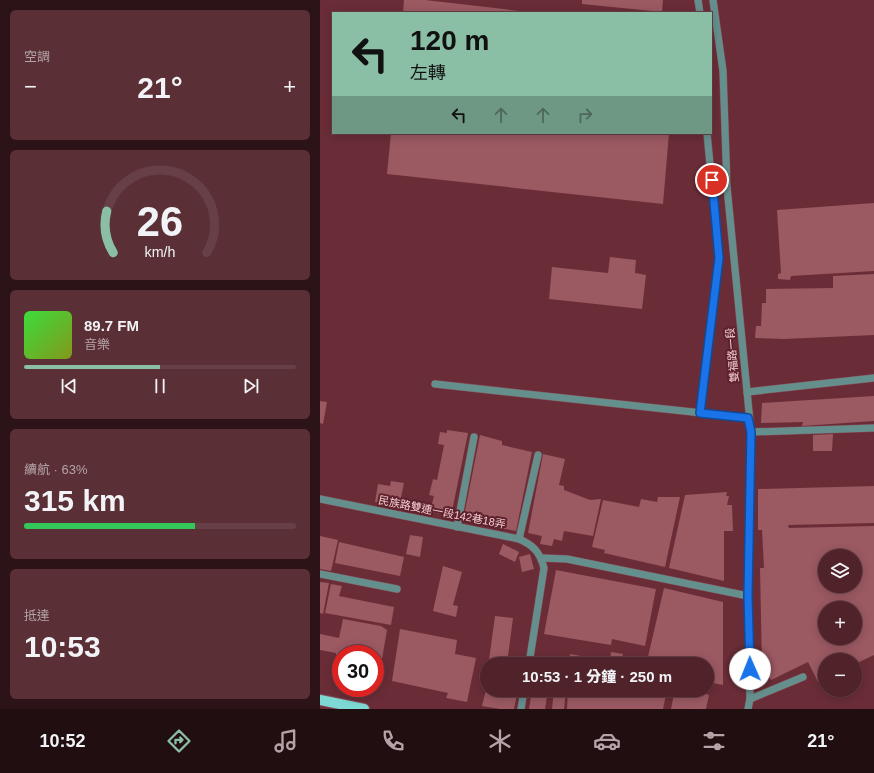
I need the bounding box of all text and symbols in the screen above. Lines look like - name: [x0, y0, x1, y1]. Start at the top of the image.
- text: 120 m: [410, 25, 489, 56]
- icon: left: [344, 28, 396, 80]
- text: 空調: [24, 49, 50, 64]
- text: 左轉: [410, 63, 446, 83]
- text: 21°: [137, 71, 183, 104]
- text: −: [24, 74, 37, 99]
- text: +: [283, 74, 296, 99]
- icon: left: [448, 104, 470, 126]
- icon: ahead: [490, 104, 512, 126]
- icon: ahead: [532, 104, 554, 126]
- icon: right: [574, 104, 596, 126]
- pin: [695, 163, 729, 197]
- icon: arrive: [701, 169, 723, 191]
- text: 26: [137, 197, 183, 244]
- text: km/h: [145, 243, 176, 259]
- text: 89.7 FM: [84, 317, 139, 334]
- street label: 雙福路一段: [724, 327, 740, 383]
- text: 音樂: [84, 337, 110, 352]
- icon: previous: [58, 375, 80, 397]
- icon: pause: [149, 375, 171, 397]
- icon: next: [240, 375, 262, 397]
- text: 續航 · 63%: [24, 462, 88, 477]
- text: 315 km: [24, 484, 126, 517]
- street label: 民族路雙連一段142巷18弄: [377, 494, 507, 530]
- map controls: [818, 549, 862, 697]
- button: layers: [818, 549, 862, 593]
- button: +: [818, 601, 862, 645]
- text: 抵達: [24, 608, 50, 623]
- text: 10:53: [24, 630, 101, 663]
- speed limit sign: 30: [332, 645, 384, 697]
- position arrow: [729, 648, 771, 690]
- button: −: [818, 653, 862, 697]
- text: 10:53 · 1 分鐘 · 250 m: [522, 668, 672, 685]
- icon: directions: [165, 727, 193, 755]
- icon: music: [272, 727, 300, 755]
- icon: phone: [379, 727, 407, 755]
- icon: climate: [486, 727, 514, 755]
- icon: car: [593, 727, 621, 755]
- icon: filters: [700, 727, 728, 755]
- text: 10:52: [40, 731, 86, 751]
- text: 21°: [807, 731, 834, 751]

